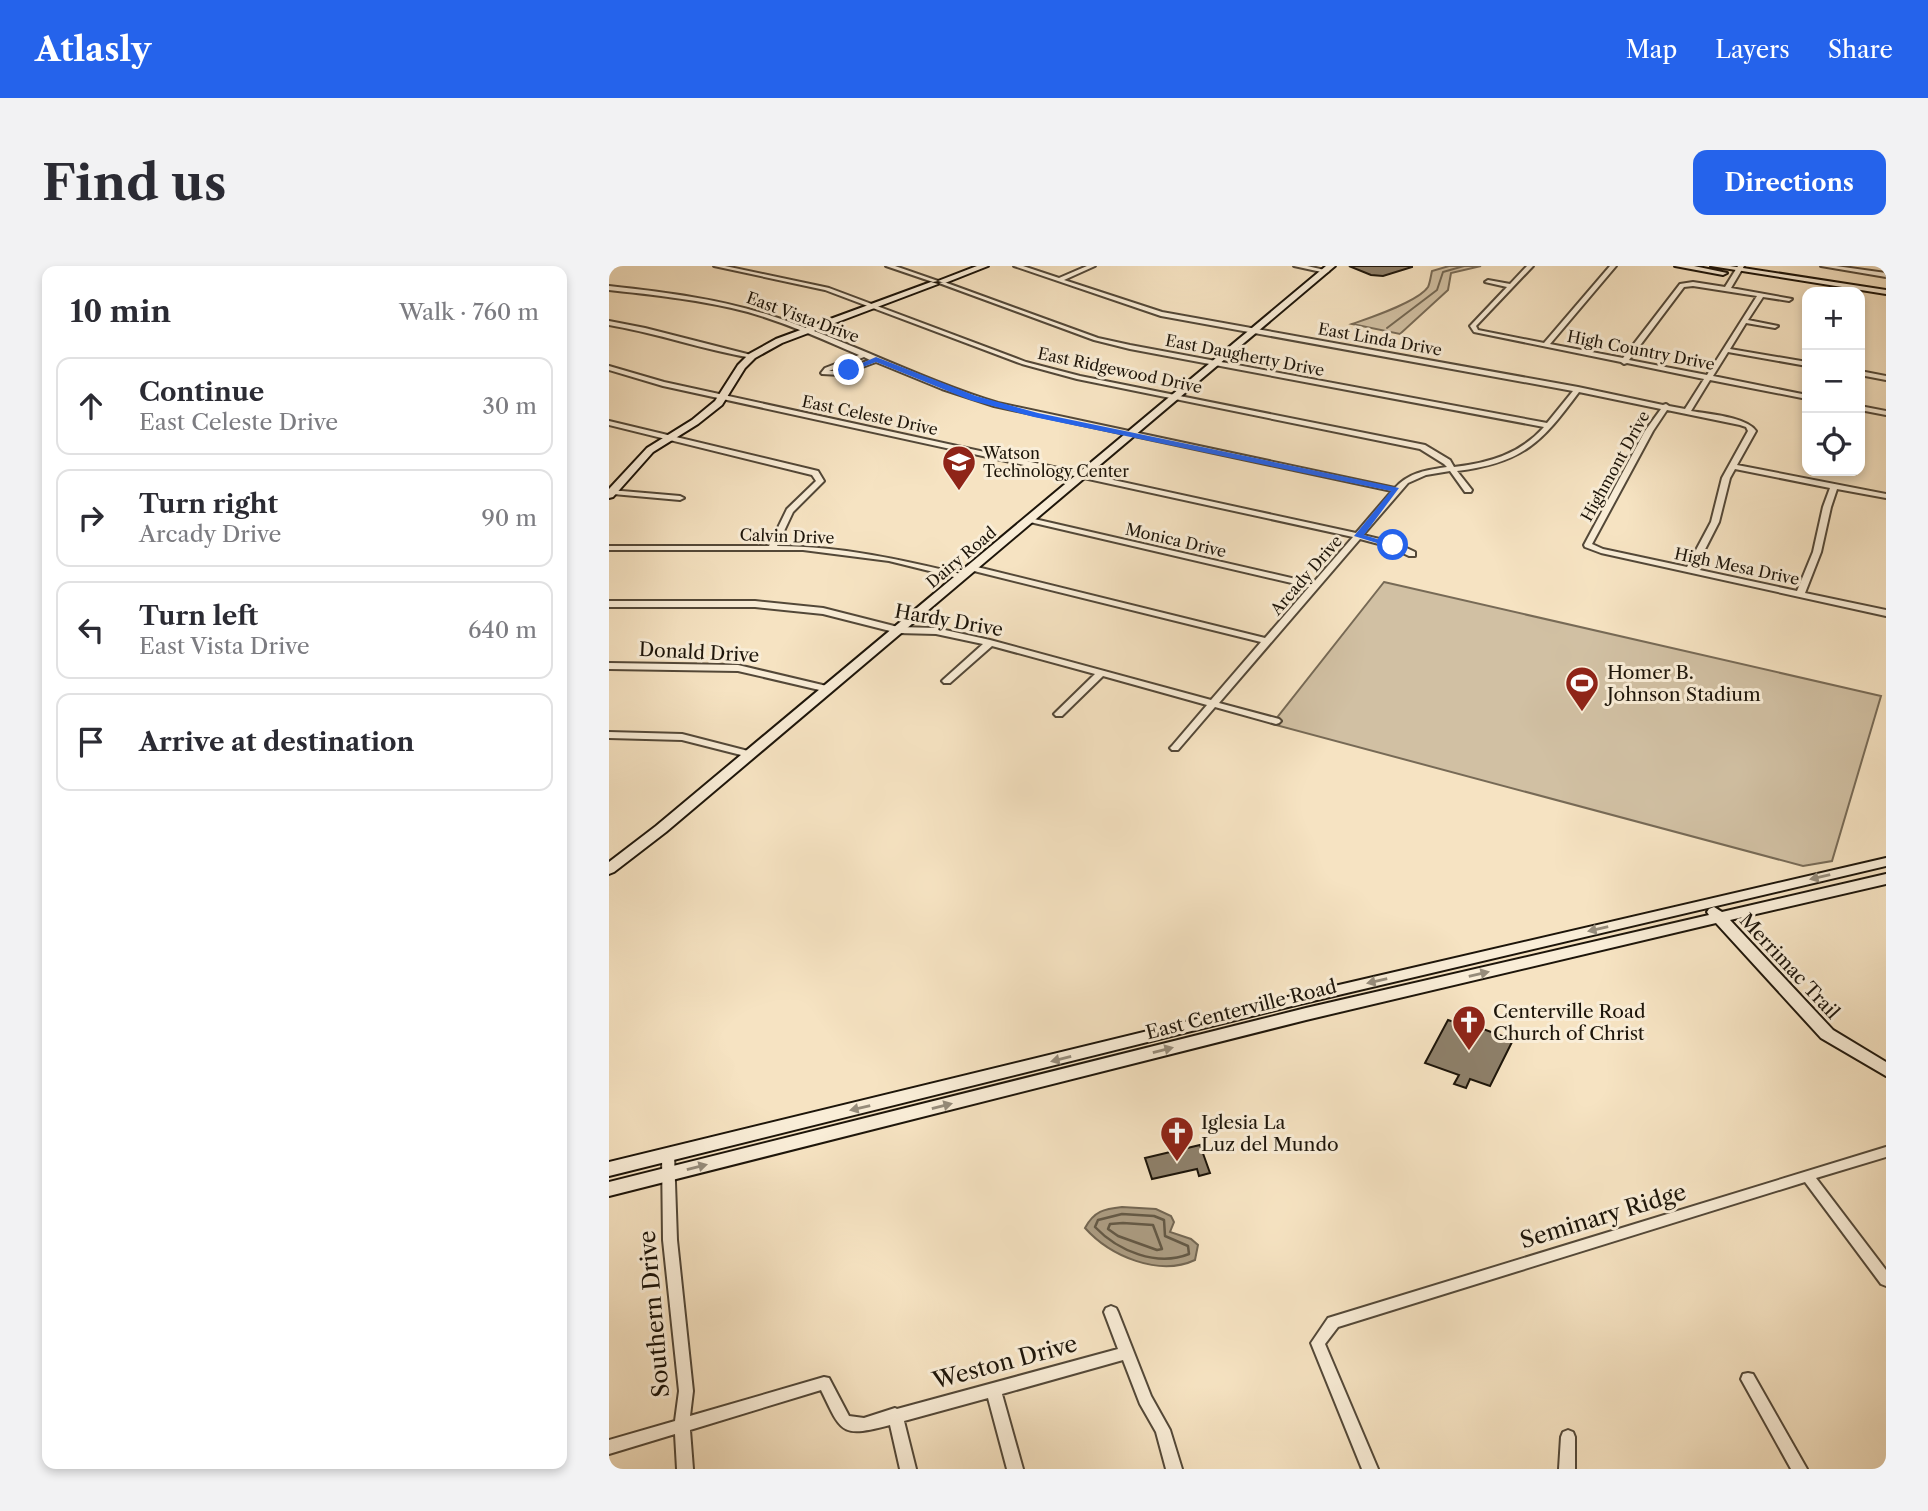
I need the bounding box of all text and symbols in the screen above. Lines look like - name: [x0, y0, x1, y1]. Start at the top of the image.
- text: Atlasly: [35, 29, 151, 70]
- text: Map: [1626, 35, 1677, 64]
- text: Layers: [1715, 35, 1790, 64]
- text: Share: [1828, 35, 1893, 64]
- button: Directions: [1693, 150, 1886, 215]
- text: Find us: [42, 152, 226, 213]
- street label: East Vista Drive: [744, 287, 862, 347]
- map controls: [1802, 287, 1865, 476]
- button: +: [1802, 287, 1865, 350]
- text: 10 min: [70, 293, 171, 330]
- text: Walk · 760 m: [399, 298, 539, 326]
- street label: East Linda Drive: [1316, 318, 1444, 360]
- street label: High Country Drive: [1565, 326, 1717, 374]
- street label: East Daugherty Drive: [1164, 330, 1326, 380]
- street label: East Ridgewood Drive: [1036, 343, 1204, 397]
- button: −: [1802, 350, 1865, 413]
- route end: [833, 354, 864, 385]
- text: Continue: [139, 376, 264, 408]
- icon: ahead: [72, 387, 110, 425]
- street label: East Celeste Drive: [800, 391, 940, 439]
- text: 30 m: [482, 392, 537, 420]
- street label: Highmont Drive: [1576, 407, 1654, 525]
- text: East Celeste Drive: [139, 408, 338, 436]
- button: locate: [1802, 413, 1865, 476]
- school or university icon: Watson Technology Center: [940, 443, 978, 492]
- place label: Watson Technology Center: [982, 443, 1129, 481]
- text: Turn right: [139, 488, 278, 520]
- icon: right: [72, 499, 110, 537]
- text: 90 m: [481, 504, 537, 532]
- street label: Monica Drive: [1124, 519, 1228, 561]
- text: Arcady Drive: [139, 520, 281, 548]
- street label: Dairy Road: [922, 522, 1000, 592]
- street label: Calvin Drive: [739, 524, 835, 548]
- route start: [1377, 529, 1408, 560]
- street label: Arcady Drive: [1265, 531, 1346, 620]
- street label: High Mesa Drive: [1673, 543, 1801, 589]
- text: Turn left: [139, 600, 258, 632]
- street label: Hardy Drive: [893, 600, 1005, 641]
- icon: left: [72, 611, 110, 649]
- text: 640 m: [468, 616, 537, 644]
- text: East Vista Drive: [139, 632, 310, 660]
- street label: Donald Drive: [638, 638, 760, 667]
- place label: Homer B. Johnson Stadium: [1604, 661, 1761, 706]
- sports icon: Homer B. Johnson Stadium: [1563, 664, 1601, 713]
- icon: arrive: [72, 723, 110, 761]
- text: Arrive at destination: [139, 726, 414, 758]
- one-way arrow: [1808, 872, 1830, 883]
- street label: Merrimac Trail: [1735, 909, 1845, 1024]
- one-way arrow: [1587, 924, 1609, 935]
- one-way arrow: [1468, 968, 1490, 979]
- street label: East Centerville Road: [1143, 975, 1339, 1044]
- one-way arrow: [1365, 976, 1387, 987]
- place label: Centerville Road Church of Christ: [1493, 1000, 1646, 1045]
- church icon: Centerville Road Church of Christ: [1450, 1003, 1488, 1052]
- one-way arrow: [1152, 1044, 1174, 1055]
- one-way arrow: [1049, 1054, 1071, 1065]
- one-way arrow: [931, 1100, 953, 1111]
- one-way arrow: [848, 1103, 870, 1114]
- place label: Iglesia La Luz del Mundo: [1201, 1111, 1339, 1156]
- church icon: Iglesia La Luz del Mundo: [1158, 1114, 1196, 1163]
- one-way arrow: [686, 1161, 708, 1172]
- street label: Seminary Ridge: [1517, 1177, 1689, 1255]
- street label: Southern Drive: [633, 1229, 675, 1399]
- street label: Weston Drive: [929, 1329, 1080, 1395]

